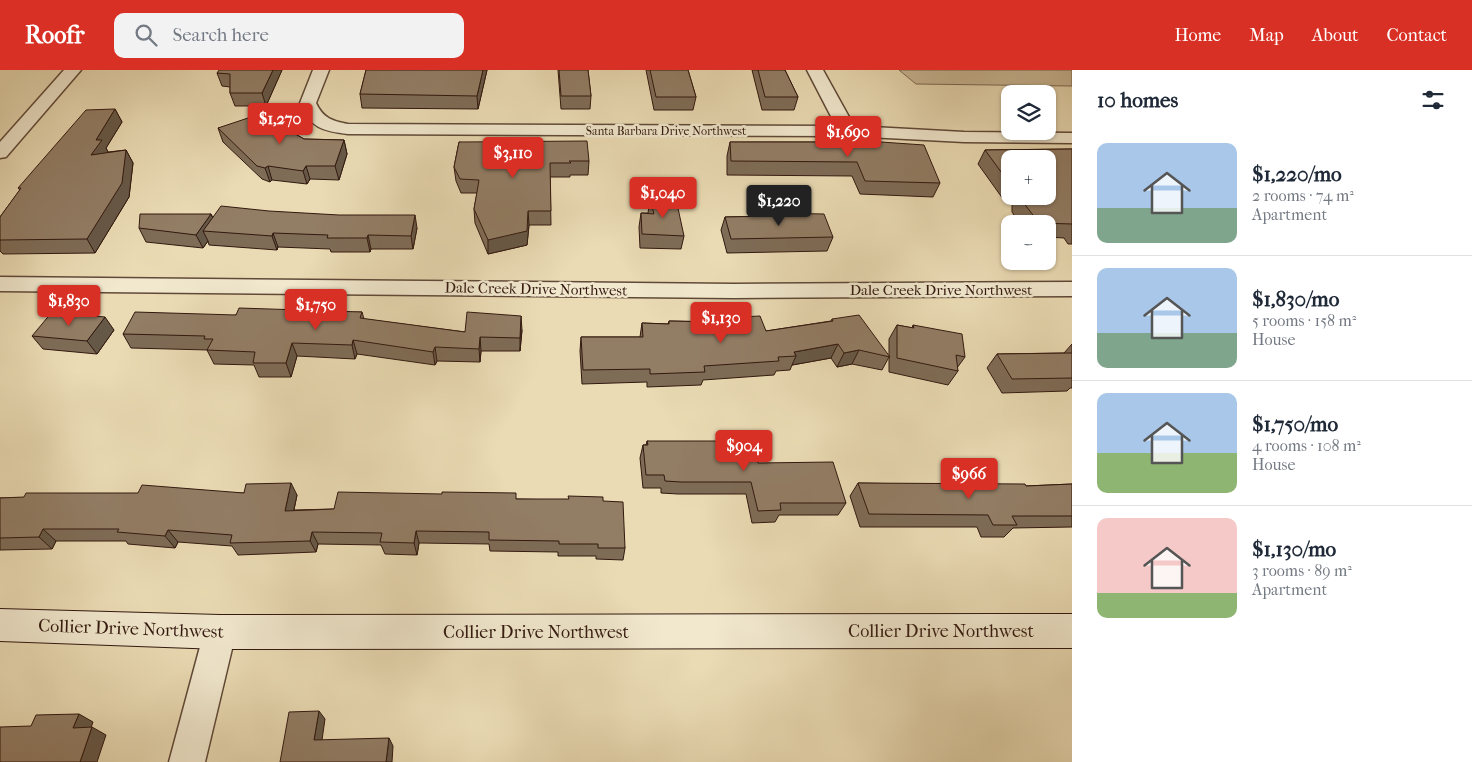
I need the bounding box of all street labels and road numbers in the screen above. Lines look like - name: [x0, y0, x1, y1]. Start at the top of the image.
- street label: Santa Barbara Drive Northwest: [586, 124, 747, 138]
- street label: Dale Creek Drive Northwest: [445, 278, 628, 300]
- street label: Dale Creek Drive Northwest: [850, 281, 1033, 299]
- street label: Collier Drive Northwest: [38, 615, 225, 643]
- street label: Collier Drive Northwest: [848, 621, 1034, 642]
- street label: Collier Drive Northwest: [443, 622, 629, 643]

